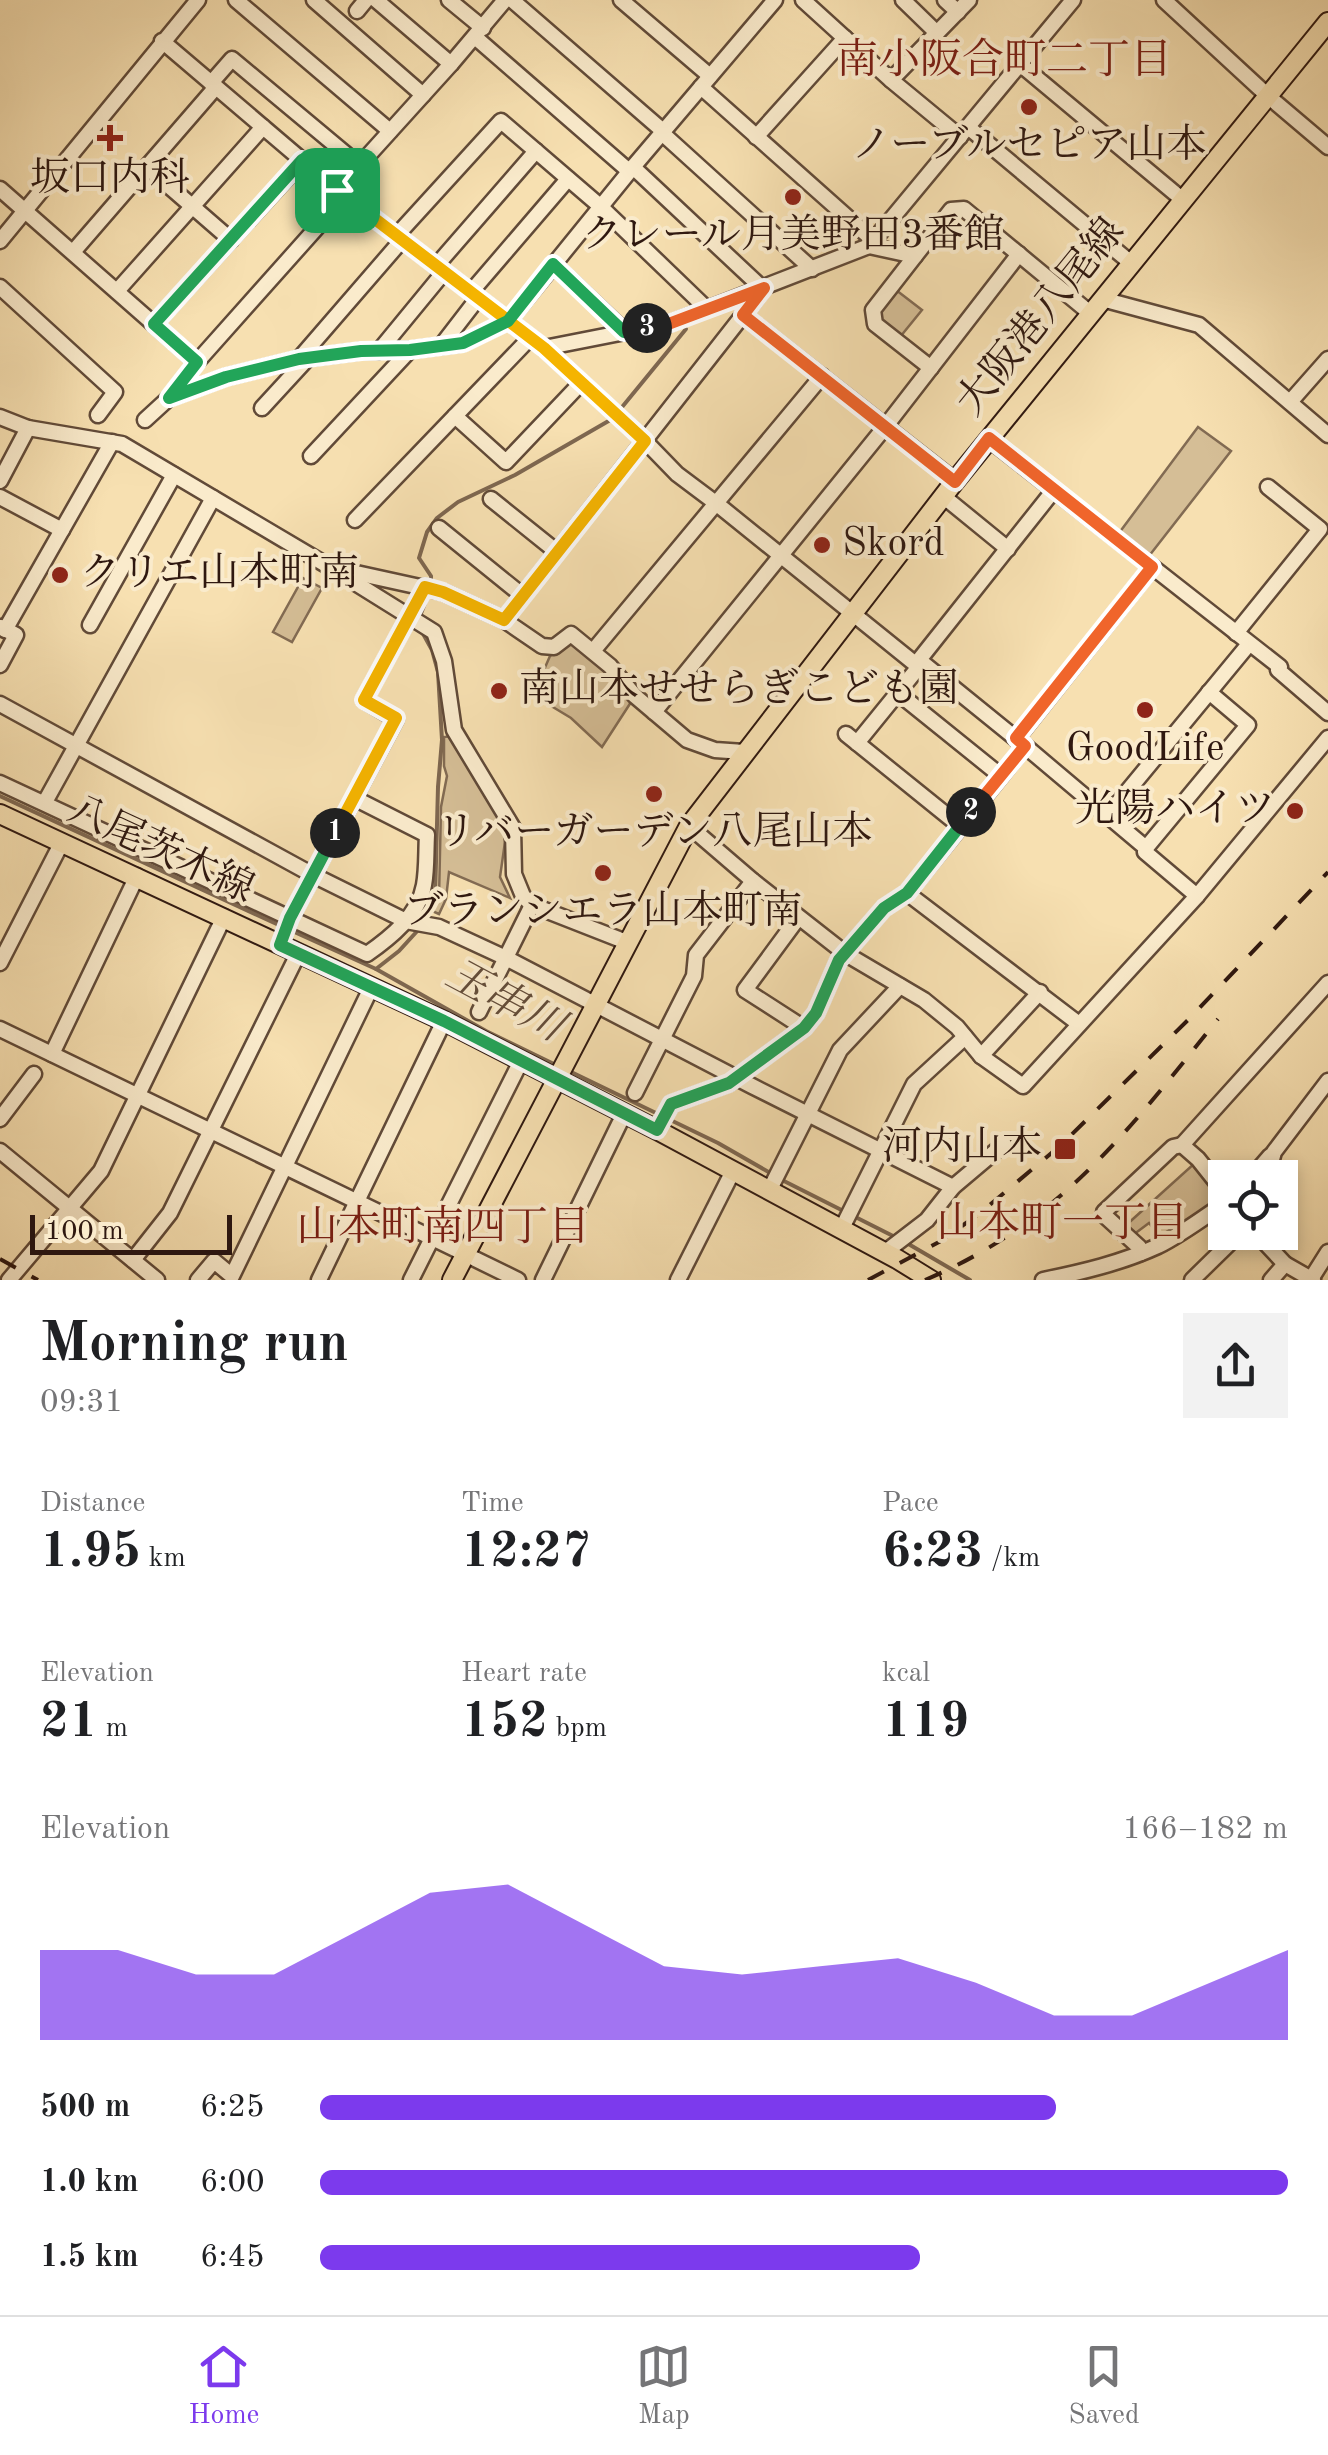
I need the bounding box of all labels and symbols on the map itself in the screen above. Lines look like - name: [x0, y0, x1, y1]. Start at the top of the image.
- district label: 南小阪合町二丁目: [836, 37, 1172, 83]
- marker: ノーブルセピア山本: [1018, 96, 1040, 118]
- place label: ノーブルセピア山本: [851, 123, 1207, 167]
- marker: 坂口内科: [97, 125, 123, 151]
- pin: [295, 148, 380, 233]
- place label: 坂口内科: [30, 156, 190, 200]
- marker: クレール月美野田3番館: [782, 186, 804, 208]
- street label: 大阪港八尾線: [948, 210, 1133, 424]
- place label: クレール月美野田3番館: [582, 213, 1004, 257]
- pin: 3: [622, 303, 672, 353]
- place label: Skord: [842, 525, 945, 565]
- marker: Skord: [811, 534, 833, 556]
- place label: クリエ山本町南: [80, 551, 359, 595]
- marker: クリエ山本町南: [49, 564, 71, 586]
- place label: 南山本せせらぎこども園: [519, 667, 959, 711]
- marker: 南山本せせらぎこども園: [488, 680, 510, 702]
- marker: GoodLife: [1134, 699, 1156, 721]
- place label: GoodLife: [1066, 730, 1224, 770]
- marker: リバーガーデン八尾山本: [643, 783, 665, 805]
- street label: 八尾茨木線: [61, 787, 261, 911]
- pin: 2: [946, 787, 996, 837]
- place label: 光陽ハイツ: [1075, 787, 1275, 831]
- marker: 光陽ハイツ: [1284, 800, 1306, 822]
- pin: 1: [310, 808, 360, 858]
- place label: リバーガーデン八尾山本: [435, 810, 873, 854]
- marker: ブランシエラ山本町南: [592, 862, 614, 884]
- place label: ブランシエラ山本町南: [404, 889, 803, 933]
- water label: 玉串川: [439, 950, 575, 1052]
- place label: 河内山本: [882, 1125, 1042, 1169]
- marker: 河内山本: [1052, 1136, 1078, 1162]
- district label: 山本町一丁目: [936, 1200, 1188, 1246]
- district label: 山本町南四丁目: [296, 1204, 590, 1250]
- scale bar: [30, 1210, 232, 1254]

